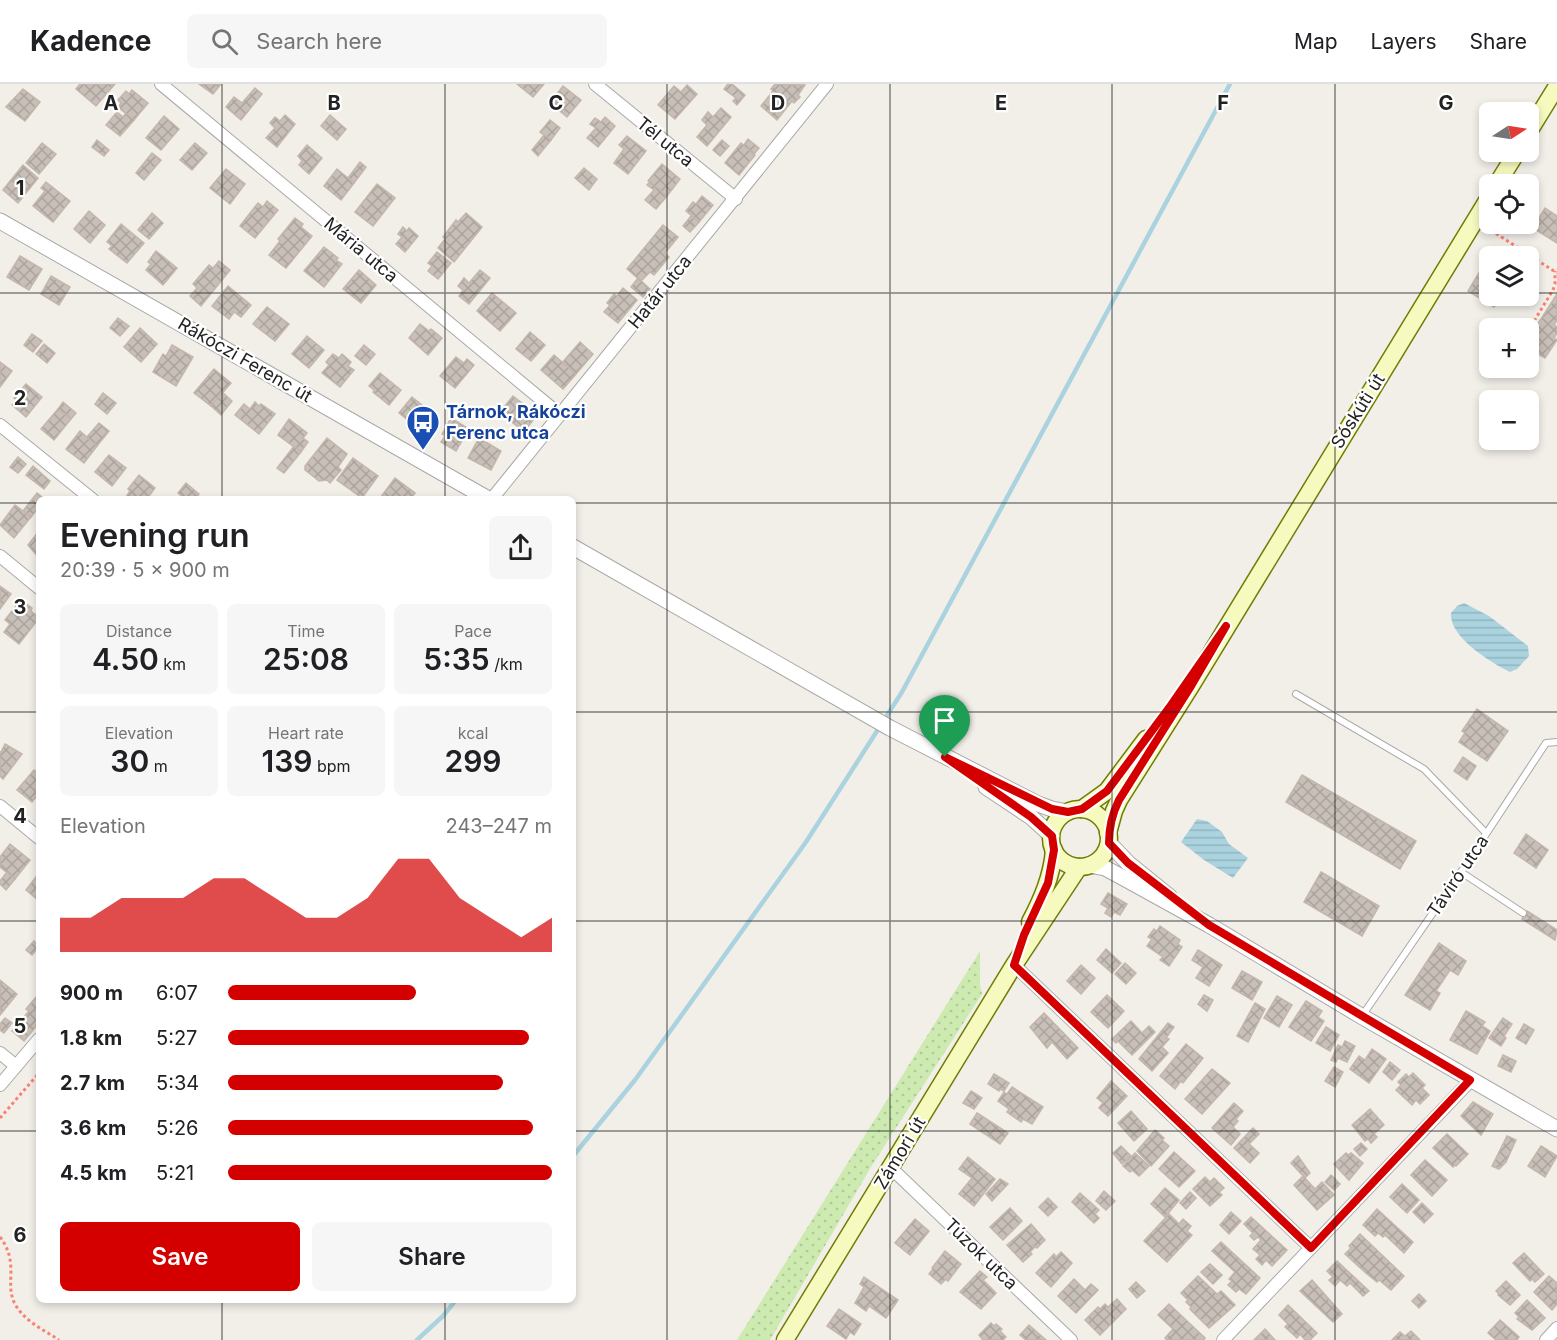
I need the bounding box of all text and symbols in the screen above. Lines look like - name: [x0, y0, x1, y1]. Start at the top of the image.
- search box: [187, 14, 607, 68]
- text: Kadence: [30, 24, 151, 58]
- icon: search: [208, 25, 241, 58]
- text: Search here: [256, 28, 382, 54]
- text: Map: [1294, 29, 1338, 54]
- text: Layers: [1371, 29, 1437, 54]
- text: Share: [1470, 29, 1527, 54]
- text: A: [104, 91, 119, 115]
- text: B: [327, 91, 341, 115]
- text: C: [549, 91, 563, 115]
- text: D: [771, 91, 785, 115]
- text: E: [995, 91, 1007, 115]
- text: F: [1217, 91, 1229, 115]
- text: G: [1438, 91, 1454, 115]
- north arrow: [1479, 102, 1539, 162]
- map controls: [1479, 102, 1539, 450]
- street label: Tél utca: [633, 112, 698, 171]
- button: locate: [1479, 174, 1539, 234]
- text: 1: [16, 176, 24, 200]
- street label: Mária utca: [320, 213, 403, 287]
- button: layers: [1479, 246, 1539, 306]
- street label: Határ utca: [624, 251, 696, 333]
- street label: Rákóczi Ferenc út: [175, 313, 316, 406]
- button: +: [1479, 318, 1539, 378]
- street label: Sóskúti út: [1326, 369, 1389, 452]
- text: 2: [14, 386, 26, 410]
- button: −: [1479, 390, 1539, 450]
- place label: Tárnok, Rákóczi Ferenc utca: [446, 401, 586, 443]
- bus stop icon: Tárnok, Rákóczi Ferenc utca: [405, 404, 441, 451]
- text: Evening run: [60, 515, 250, 555]
- button: share: [489, 516, 552, 579]
- text: 20:39 · 5 × 900 m: [60, 558, 230, 582]
- text: 3: [14, 595, 26, 619]
- text: Distance: [106, 621, 172, 641]
- text: Time: [287, 621, 325, 641]
- text: Pace: [454, 621, 492, 641]
- text: 4.50: [92, 641, 159, 677]
- text: 25:08: [263, 641, 349, 677]
- text: 5:35: [423, 641, 490, 677]
- text: km: [159, 654, 186, 674]
- text: /km: [490, 654, 523, 674]
- pin: [919, 695, 970, 757]
- icon: arrive: [928, 704, 961, 737]
- text: Elevation: [105, 723, 173, 743]
- text: Heart rate: [268, 723, 344, 743]
- text: kcal: [458, 723, 488, 743]
- text: 30: [110, 743, 149, 779]
- text: 139: [261, 743, 312, 779]
- text: 299: [444, 743, 502, 779]
- text: m: [149, 756, 168, 776]
- text: bpm: [312, 756, 351, 776]
- text: 4: [13, 804, 27, 828]
- text: Elevation: [60, 814, 146, 838]
- text: 243–247 m: [446, 814, 552, 838]
- street label: Táviró utca: [1423, 831, 1493, 921]
- text: 900 m: [60, 981, 123, 1005]
- text: 6:07: [156, 981, 198, 1005]
- text: 5: [14, 1014, 26, 1038]
- text: 1.8 km: [60, 1026, 122, 1050]
- text: 5:27: [156, 1026, 197, 1050]
- text: 2.7 km: [60, 1071, 125, 1095]
- text: 5:34: [156, 1071, 199, 1095]
- street label: Zámori út: [870, 1113, 929, 1193]
- text: 3.6 km: [60, 1116, 126, 1140]
- text: 5:26: [156, 1116, 199, 1140]
- text: 4.5 km: [60, 1161, 127, 1185]
- text: 5:21: [156, 1161, 194, 1185]
- street label: Túzok utca: [941, 1214, 1022, 1294]
- button: Save: [60, 1222, 300, 1291]
- button: Share: [312, 1222, 552, 1291]
- text: 6: [14, 1223, 27, 1247]

